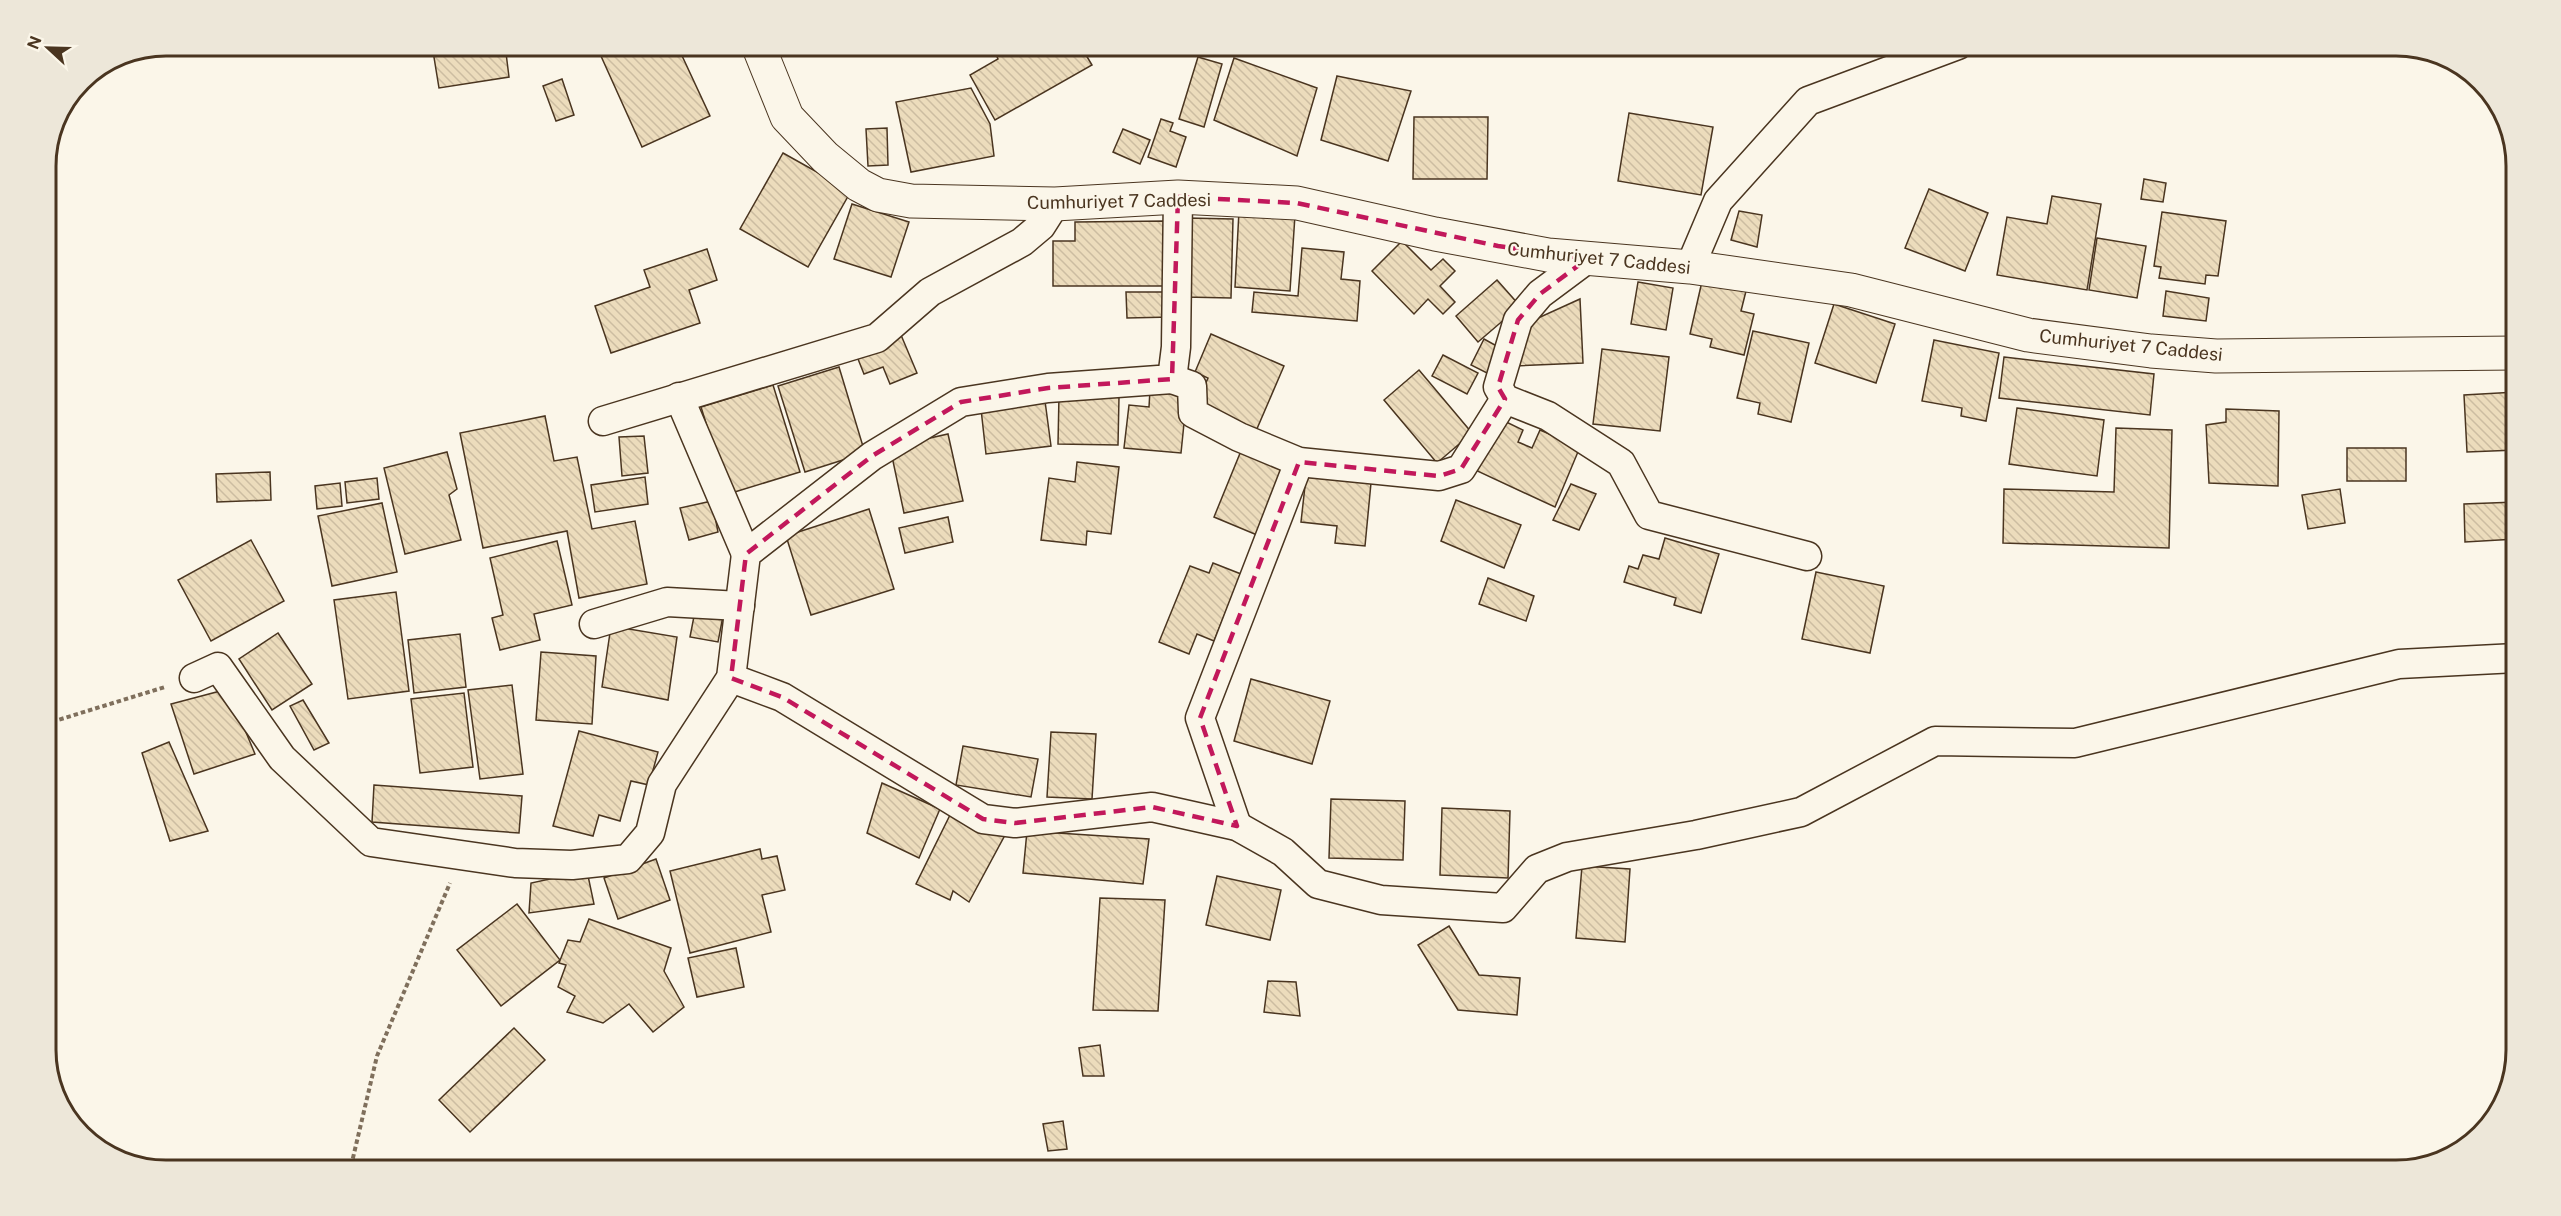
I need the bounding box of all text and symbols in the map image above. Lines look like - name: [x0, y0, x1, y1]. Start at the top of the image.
- north arrow: [18, 18, 78, 78]
- text: N: [23, 33, 46, 52]
- street label: Cumhuriyet 7 Caddesi: [1027, 189, 1211, 213]
- street label: Cumhuriyet 7 Caddesi: [1506, 238, 1692, 278]
- street label: Cumhuriyet 7 Caddesi: [2038, 325, 2224, 365]

